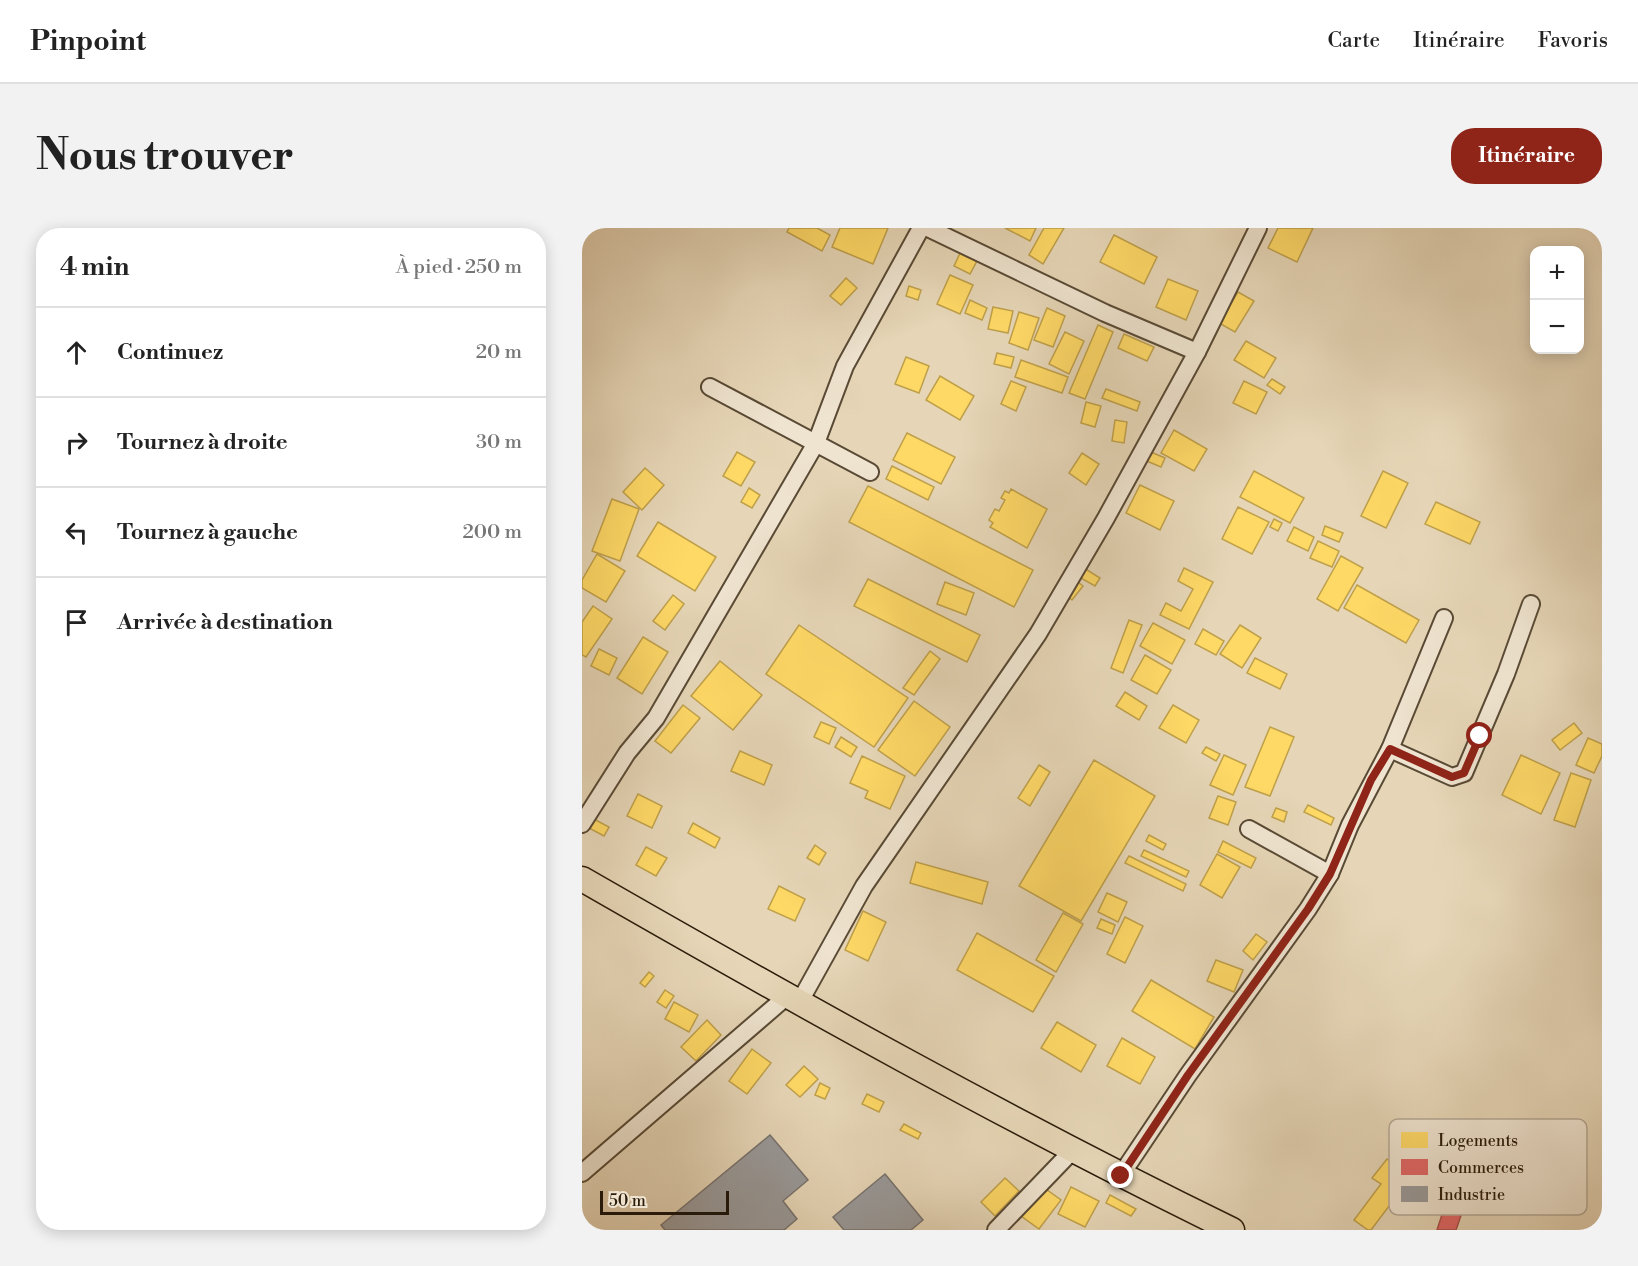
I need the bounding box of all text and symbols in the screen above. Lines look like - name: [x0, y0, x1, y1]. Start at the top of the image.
- text: Pinpoint: [30, 24, 146, 59]
- text: Carte: [1328, 28, 1380, 54]
- text: Itinéraire: [1413, 28, 1505, 54]
- text: Favoris: [1538, 28, 1608, 54]
- button: Itinéraire: [1451, 128, 1602, 184]
- text: Nous trouver: [36, 130, 294, 183]
- map controls: [1530, 246, 1584, 354]
- button: +: [1530, 246, 1584, 300]
- text: 4 min: [60, 251, 130, 283]
- text: À pied · 250 m: [396, 255, 522, 280]
- button: −: [1530, 300, 1584, 354]
- icon: ahead: [60, 336, 93, 369]
- text: Continuez: [117, 339, 223, 366]
- text: 20 m: [476, 340, 522, 365]
- icon: right: [60, 426, 93, 459]
- text: Tournez à droite: [117, 429, 288, 456]
- text: 30 m: [476, 430, 522, 455]
- icon: left: [60, 516, 93, 549]
- text: Tournez à gauche: [117, 519, 298, 546]
- text: 200 m: [462, 520, 522, 545]
- icon: arrive: [60, 606, 93, 639]
- text: Arrivée à destination: [117, 609, 333, 636]
- route start: [1466, 722, 1492, 748]
- legend: [1389, 1119, 1587, 1215]
- text: Logements: [1438, 1131, 1518, 1151]
- text: Commerces: [1438, 1158, 1524, 1178]
- route end: [1107, 1162, 1133, 1188]
- text: Industrie: [1438, 1185, 1505, 1205]
- scale bar: [600, 1188, 729, 1216]
- text: 50 m: [609, 1191, 646, 1211]

